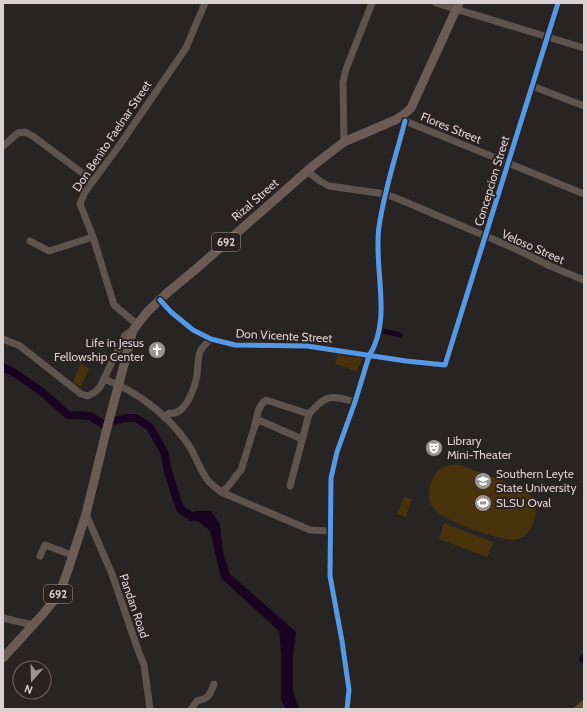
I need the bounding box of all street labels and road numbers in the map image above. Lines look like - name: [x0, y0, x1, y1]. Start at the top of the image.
- street label: Don Benito Faelnar Street: [69, 77, 154, 194]
- street label: Flores Street: [419, 109, 484, 146]
- street label: Concepcion Street: [471, 134, 512, 228]
- street label: Rizal Street: [228, 175, 281, 224]
- street label: Veloso Street: [499, 226, 567, 267]
- road number: 692: [212, 233, 240, 251]
- street label: Don Vicente Street: [235, 325, 333, 346]
- street label: Pandan Road: [116, 572, 152, 640]
- road number: 692: [44, 585, 72, 603]

